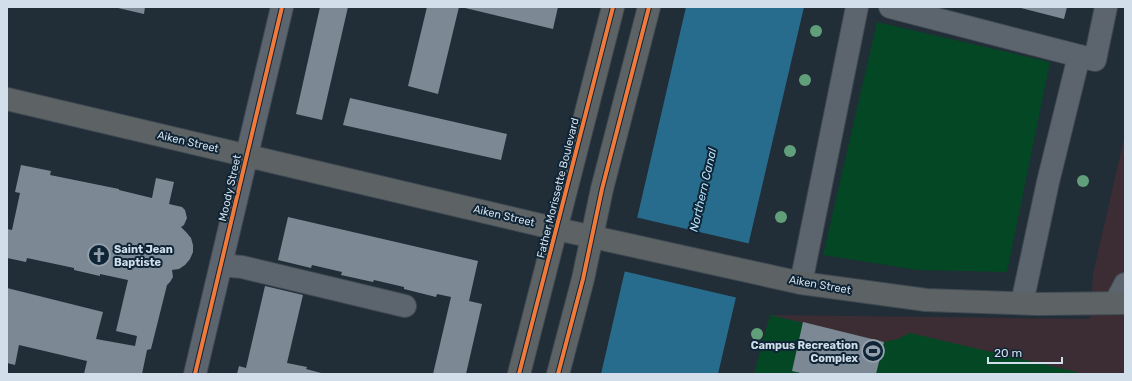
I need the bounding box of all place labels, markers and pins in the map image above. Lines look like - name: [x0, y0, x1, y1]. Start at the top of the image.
- church icon: Saint Jean Baptiste: [86, 242, 112, 268]
- place label: Saint Jean Baptiste: [114, 243, 173, 269]
- sports icon: Campus Recreation Complex: [860, 338, 886, 364]
- place label: Campus Recreation Complex: [751, 339, 859, 365]

